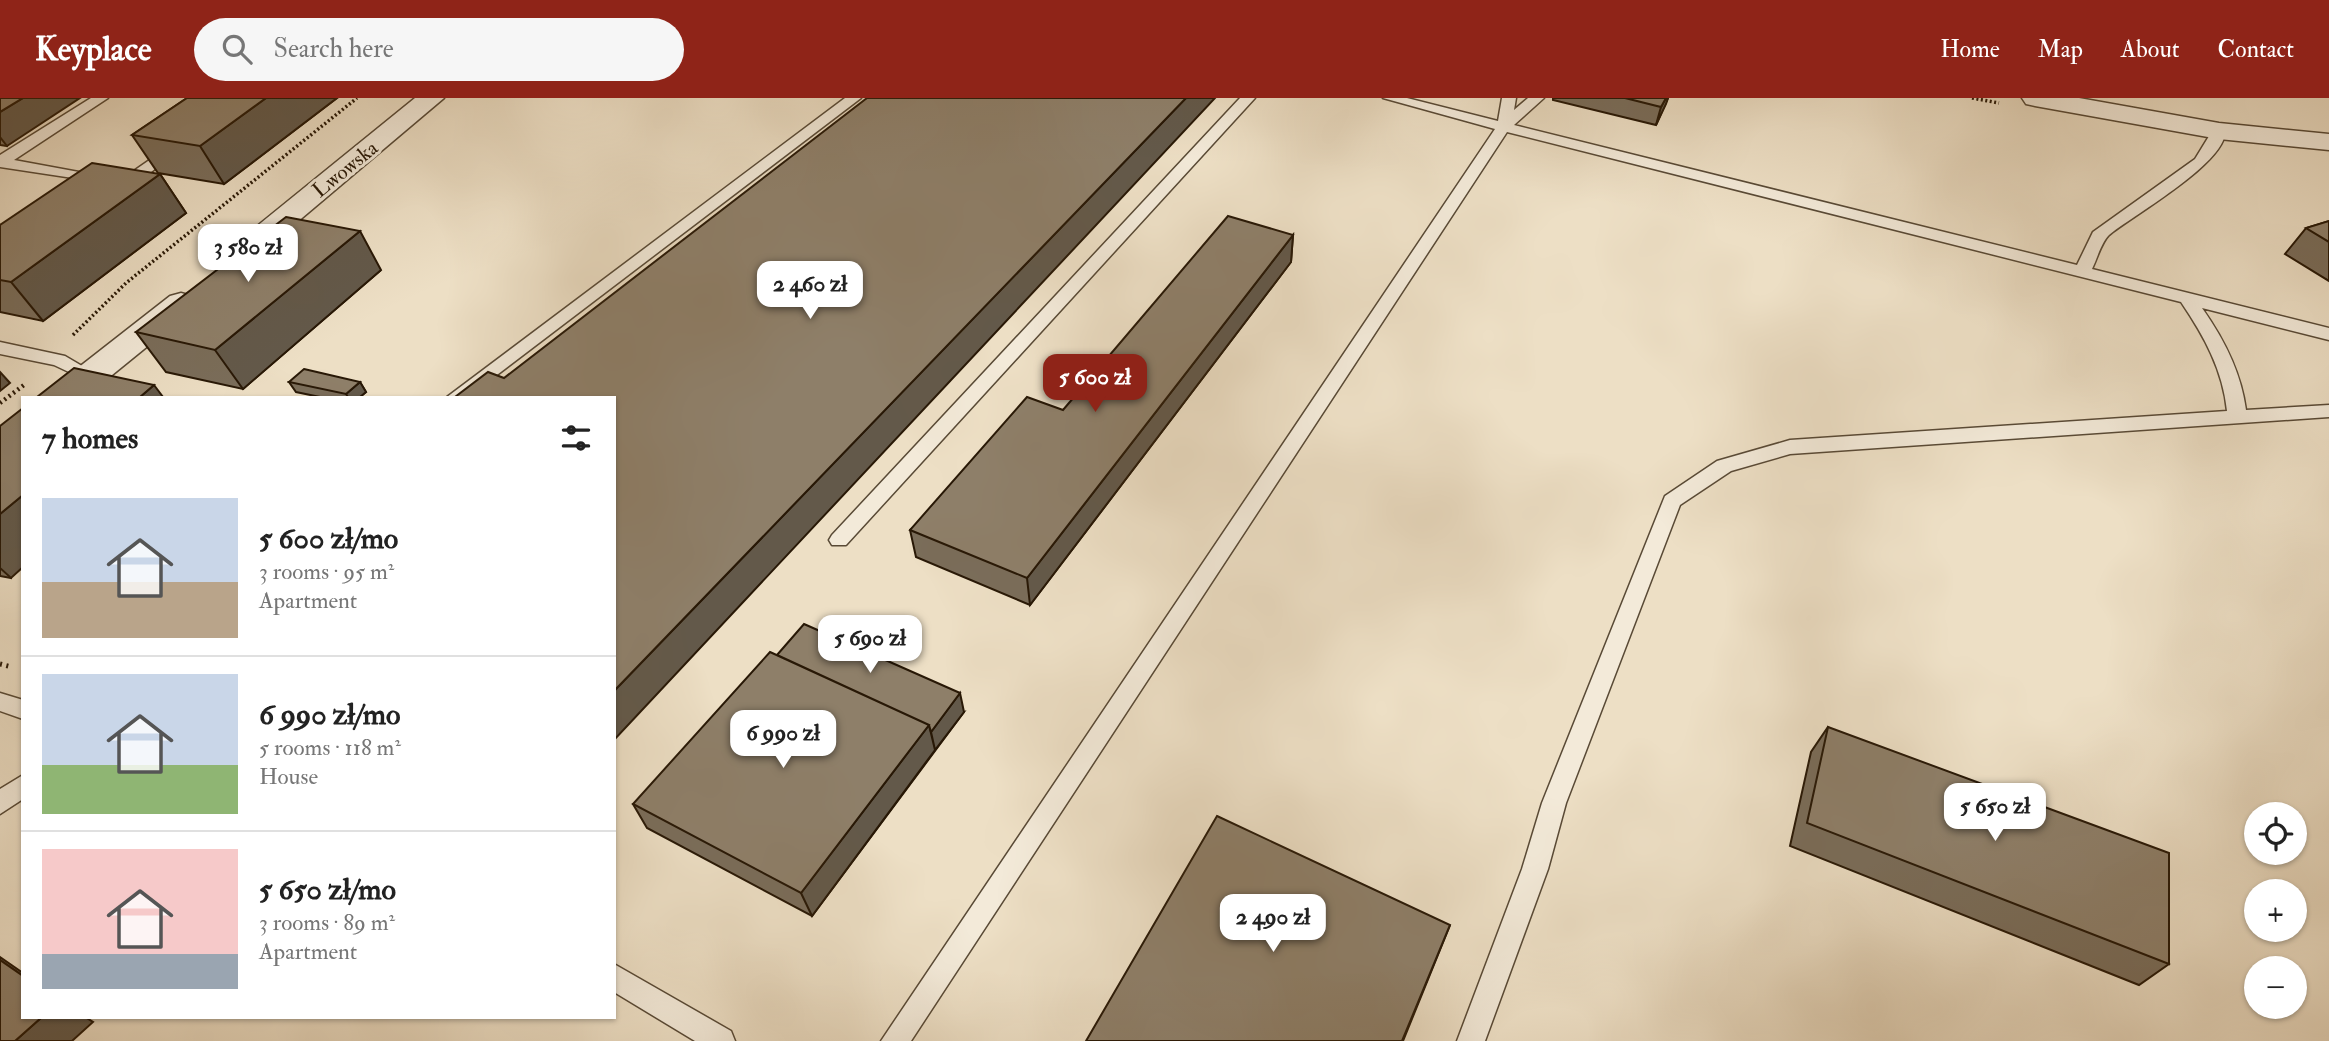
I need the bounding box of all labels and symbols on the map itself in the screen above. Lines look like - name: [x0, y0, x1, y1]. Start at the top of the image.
- street label: Lwowska: [307, 135, 384, 204]
- pin: 3 580 zł: [176, 225, 320, 284]
- pin: 2 460 zł: [738, 262, 882, 321]
- pin: 5 600 zł: [1023, 354, 1167, 414]
- pin: 5 690 zł: [798, 616, 942, 675]
- pin: 6 990 zł: [711, 710, 855, 770]
- pin: 5 650 zł: [1923, 784, 2067, 843]
- pin: 2 490 zł: [1201, 894, 1345, 954]

